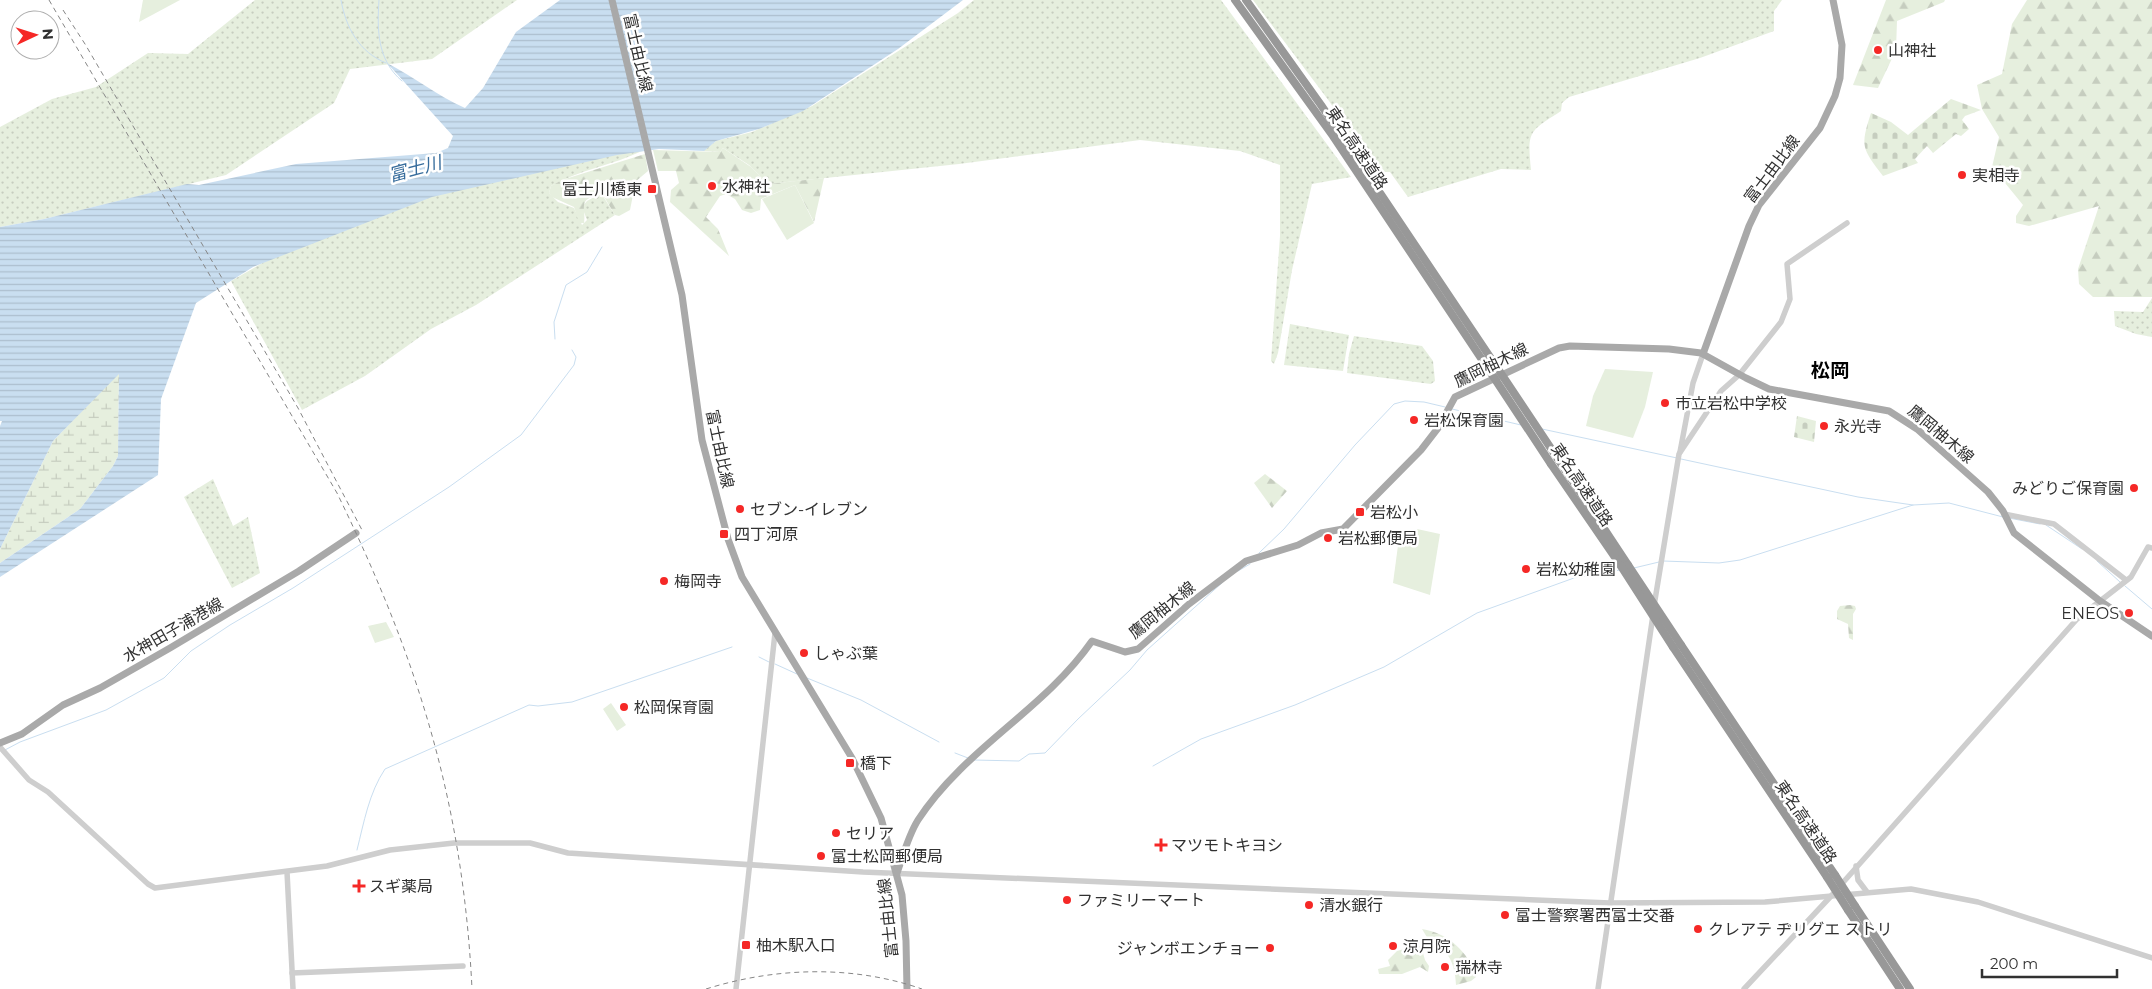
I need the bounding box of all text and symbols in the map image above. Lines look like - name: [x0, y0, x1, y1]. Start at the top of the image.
- north arrow: [10, 10, 60, 60]
- street label: 富士由比線: [620, 12, 656, 94]
- text: N: [39, 28, 57, 40]
- place label: 山神社: [1888, 41, 1936, 60]
- marker: 山神社: [1872, 44, 1884, 56]
- street label: 東名高速道路: [1322, 103, 1392, 193]
- street label: 富士由比線: [1740, 131, 1804, 207]
- water label: 富士川: [386, 151, 446, 187]
- place label: 実相寺: [1972, 166, 2020, 185]
- marker: 実相寺: [1956, 169, 1968, 181]
- place label: 水神社: [722, 177, 770, 196]
- place label: 富士川橋東: [562, 180, 642, 199]
- marker: 水神社: [706, 180, 718, 192]
- marker: 富士川橋東: [646, 183, 658, 195]
- street label: 鷹岡柚木線: [1451, 339, 1531, 391]
- district label: 松岡: [1811, 359, 1849, 382]
- place label: 市立岩松中学校: [1675, 394, 1787, 413]
- marker: 市立岩松中学校: [1659, 397, 1671, 409]
- street label: 鷹岡柚木線: [1904, 401, 1978, 467]
- street label: 富士由比線: [702, 408, 738, 490]
- place label: 岩松保育園: [1424, 411, 1504, 430]
- marker: 岩松保育園: [1408, 414, 1420, 426]
- place label: 永光寺: [1834, 417, 1882, 436]
- marker: 永光寺: [1818, 420, 1830, 432]
- street label: 東名高速道路: [1547, 440, 1617, 530]
- place label: みどりご保育園: [2012, 479, 2124, 498]
- marker: みどりご保育園: [2128, 482, 2140, 494]
- place label: セブン-イレブン: [750, 500, 868, 519]
- marker: セブン-イレブン: [734, 503, 746, 515]
- place label: 岩松小: [1370, 503, 1418, 522]
- marker: 岩松小: [1354, 506, 1366, 518]
- place label: 四丁河原: [734, 525, 798, 544]
- marker: 四丁河原: [718, 528, 730, 540]
- place label: 岩松郵便局: [1338, 529, 1418, 548]
- marker: 岩松郵便局: [1322, 532, 1334, 544]
- place label: 岩松幼稚園: [1536, 560, 1616, 579]
- marker: 岩松幼稚園: [1520, 563, 1532, 575]
- place label: 梅岡寺: [674, 572, 722, 591]
- marker: 梅岡寺: [658, 575, 670, 587]
- street label: 鷹岡柚木線: [1125, 577, 1199, 643]
- street label: 水神田子浦港線: [120, 594, 226, 666]
- place label: ENEOS: [2061, 604, 2119, 623]
- marker: ENEOS: [2123, 607, 2135, 619]
- place label: しゃぶ葉: [814, 644, 878, 663]
- marker: しゃぶ葉: [798, 647, 810, 659]
- place label: 松岡保育園: [634, 698, 714, 717]
- marker: 松岡保育園: [618, 701, 630, 713]
- place label: 橋下: [860, 754, 892, 773]
- marker: 橋下: [844, 757, 856, 769]
- street label: 東名高速道路: [1771, 777, 1841, 867]
- place label: セリア: [846, 824, 894, 843]
- marker: セリア: [830, 827, 842, 839]
- place label: マツモトキヨシ: [1171, 836, 1283, 855]
- marker: マツモトキヨシ: [1155, 839, 1167, 851]
- place label: 富士松岡郵便局: [831, 847, 943, 866]
- marker: 富士松岡郵便局: [815, 850, 827, 862]
- place label: スギ薬局: [369, 877, 433, 896]
- street label: 富士由比線: [874, 877, 902, 959]
- marker: スギ薬局: [353, 880, 365, 892]
- place label: ファミリーマート: [1077, 891, 1205, 910]
- marker: ファミリーマート: [1061, 894, 1073, 906]
- place label: 清水銀行: [1319, 896, 1383, 915]
- marker: 清水銀行: [1303, 899, 1315, 911]
- place label: 富士警察署西富士交番: [1515, 906, 1675, 925]
- marker: 富士警察署西富士交番: [1499, 909, 1511, 921]
- place label: クレアテ ヂリグエ ストリ: [1708, 920, 1892, 939]
- marker: クレアテ ヂリグエ ストリ: [1692, 923, 1704, 935]
- place label: 柚木駅入口: [756, 936, 836, 955]
- place label: 涼月院: [1403, 937, 1451, 956]
- marker: 柚木駅入口: [740, 939, 752, 951]
- place label: ジャンボエンチョー: [1117, 939, 1260, 958]
- marker: 涼月院: [1387, 940, 1399, 952]
- marker: ジャンボエンチョー: [1264, 942, 1276, 954]
- scale bar: [1982, 946, 2117, 978]
- text: 200 m: [1990, 954, 2038, 973]
- place label: 瑞林寺: [1455, 958, 1503, 977]
- marker: 瑞林寺: [1439, 961, 1451, 973]

